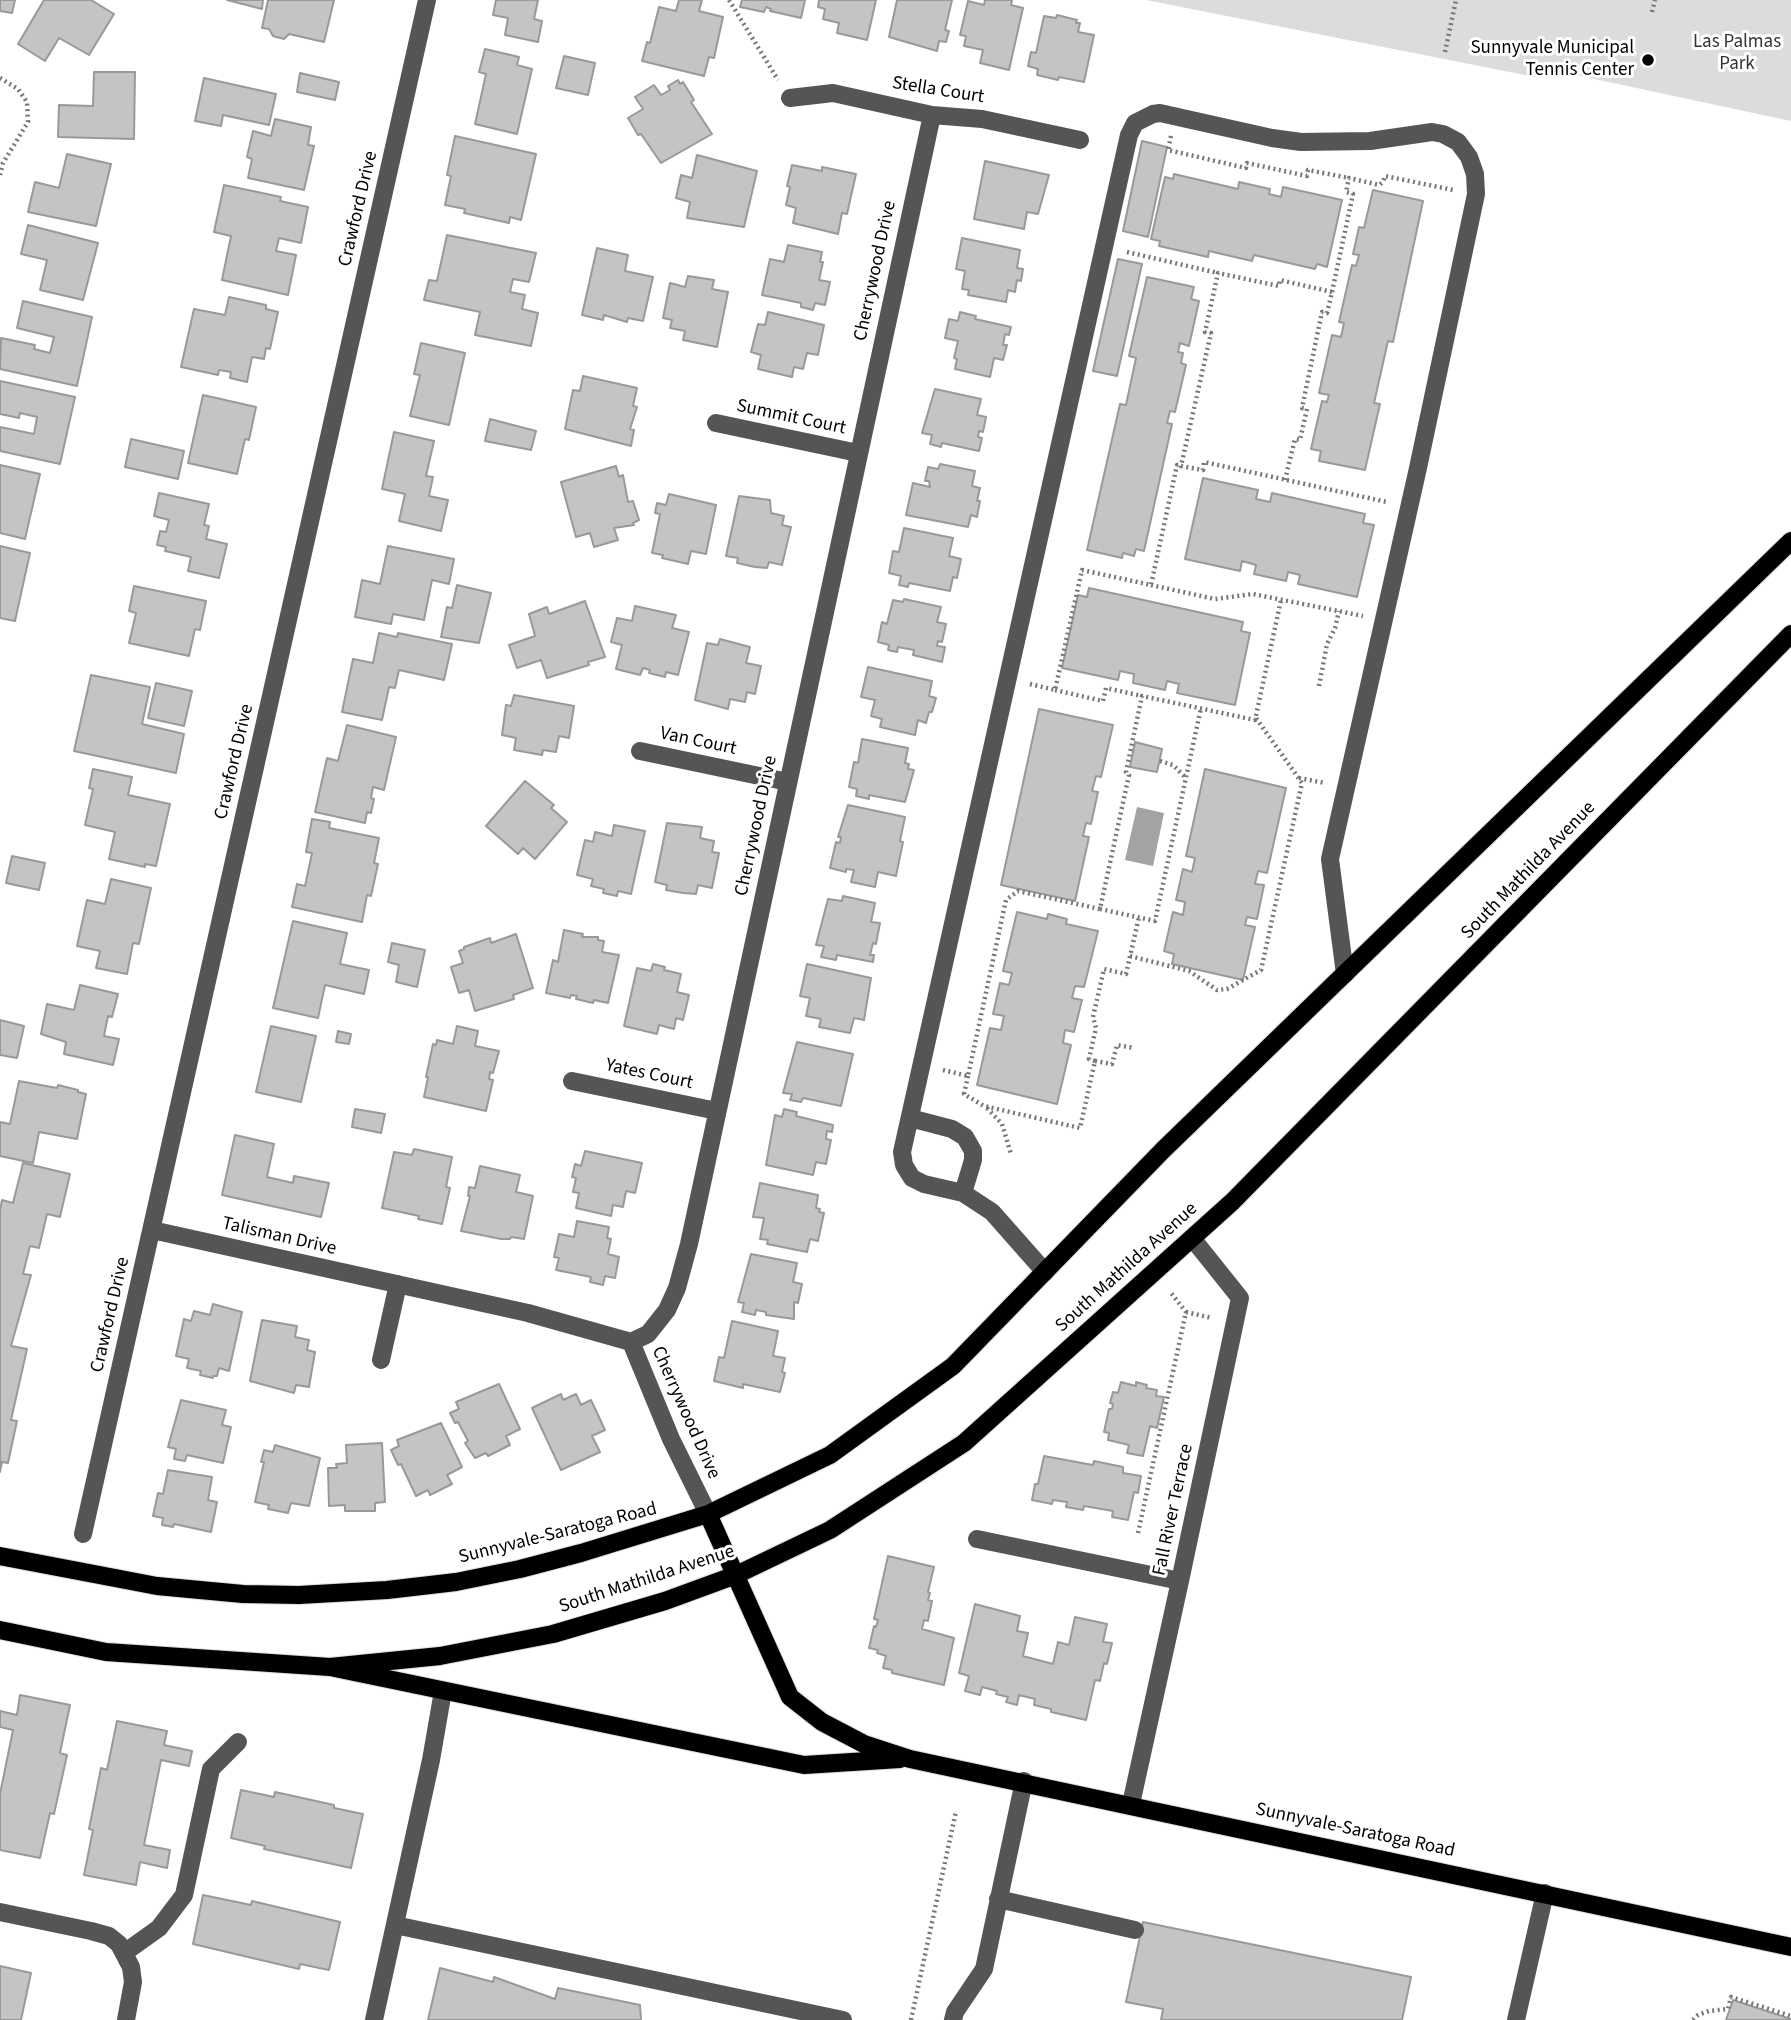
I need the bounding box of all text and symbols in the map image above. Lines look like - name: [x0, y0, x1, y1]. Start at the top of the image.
- park label: Las Palmas Park: [1693, 32, 1781, 76]
- place label: Sunnyvale Municipal Tennis Center: [1470, 38, 1634, 82]
- marker: Sunnyvale Municipal Tennis Center: [1640, 52, 1656, 68]
- street label: Stella Court: [890, 72, 986, 110]
- street label: Crawford Drive: [335, 149, 383, 269]
- street label: Cherrywood Drive: [850, 199, 902, 343]
- street label: Summit Court: [734, 395, 848, 441]
- street label: Crawford Drive: [211, 702, 259, 822]
- street label: Van Court: [658, 723, 738, 761]
- street label: Cherrywood Drive: [731, 754, 783, 898]
- street label: South Mathilda Avenue: [1457, 797, 1601, 945]
- street label: Yates Court: [603, 1055, 695, 1095]
- street label: South Mathilda Avenue: [1051, 1198, 1203, 1338]
- street label: Talisman Drive: [220, 1213, 338, 1261]
- street label: Crawford Drive: [87, 1255, 135, 1375]
- street label: Cherrywood Drive: [646, 1343, 724, 1483]
- street label: Fall River Terrace: [1149, 1442, 1199, 1578]
- street label: Sunnyvale-Saratoga Road: [457, 1498, 659, 1570]
- street label: South Mathilda Avenue: [556, 1541, 738, 1619]
- street label: Sunnyvale-Saratoga Road: [1253, 1799, 1457, 1863]

